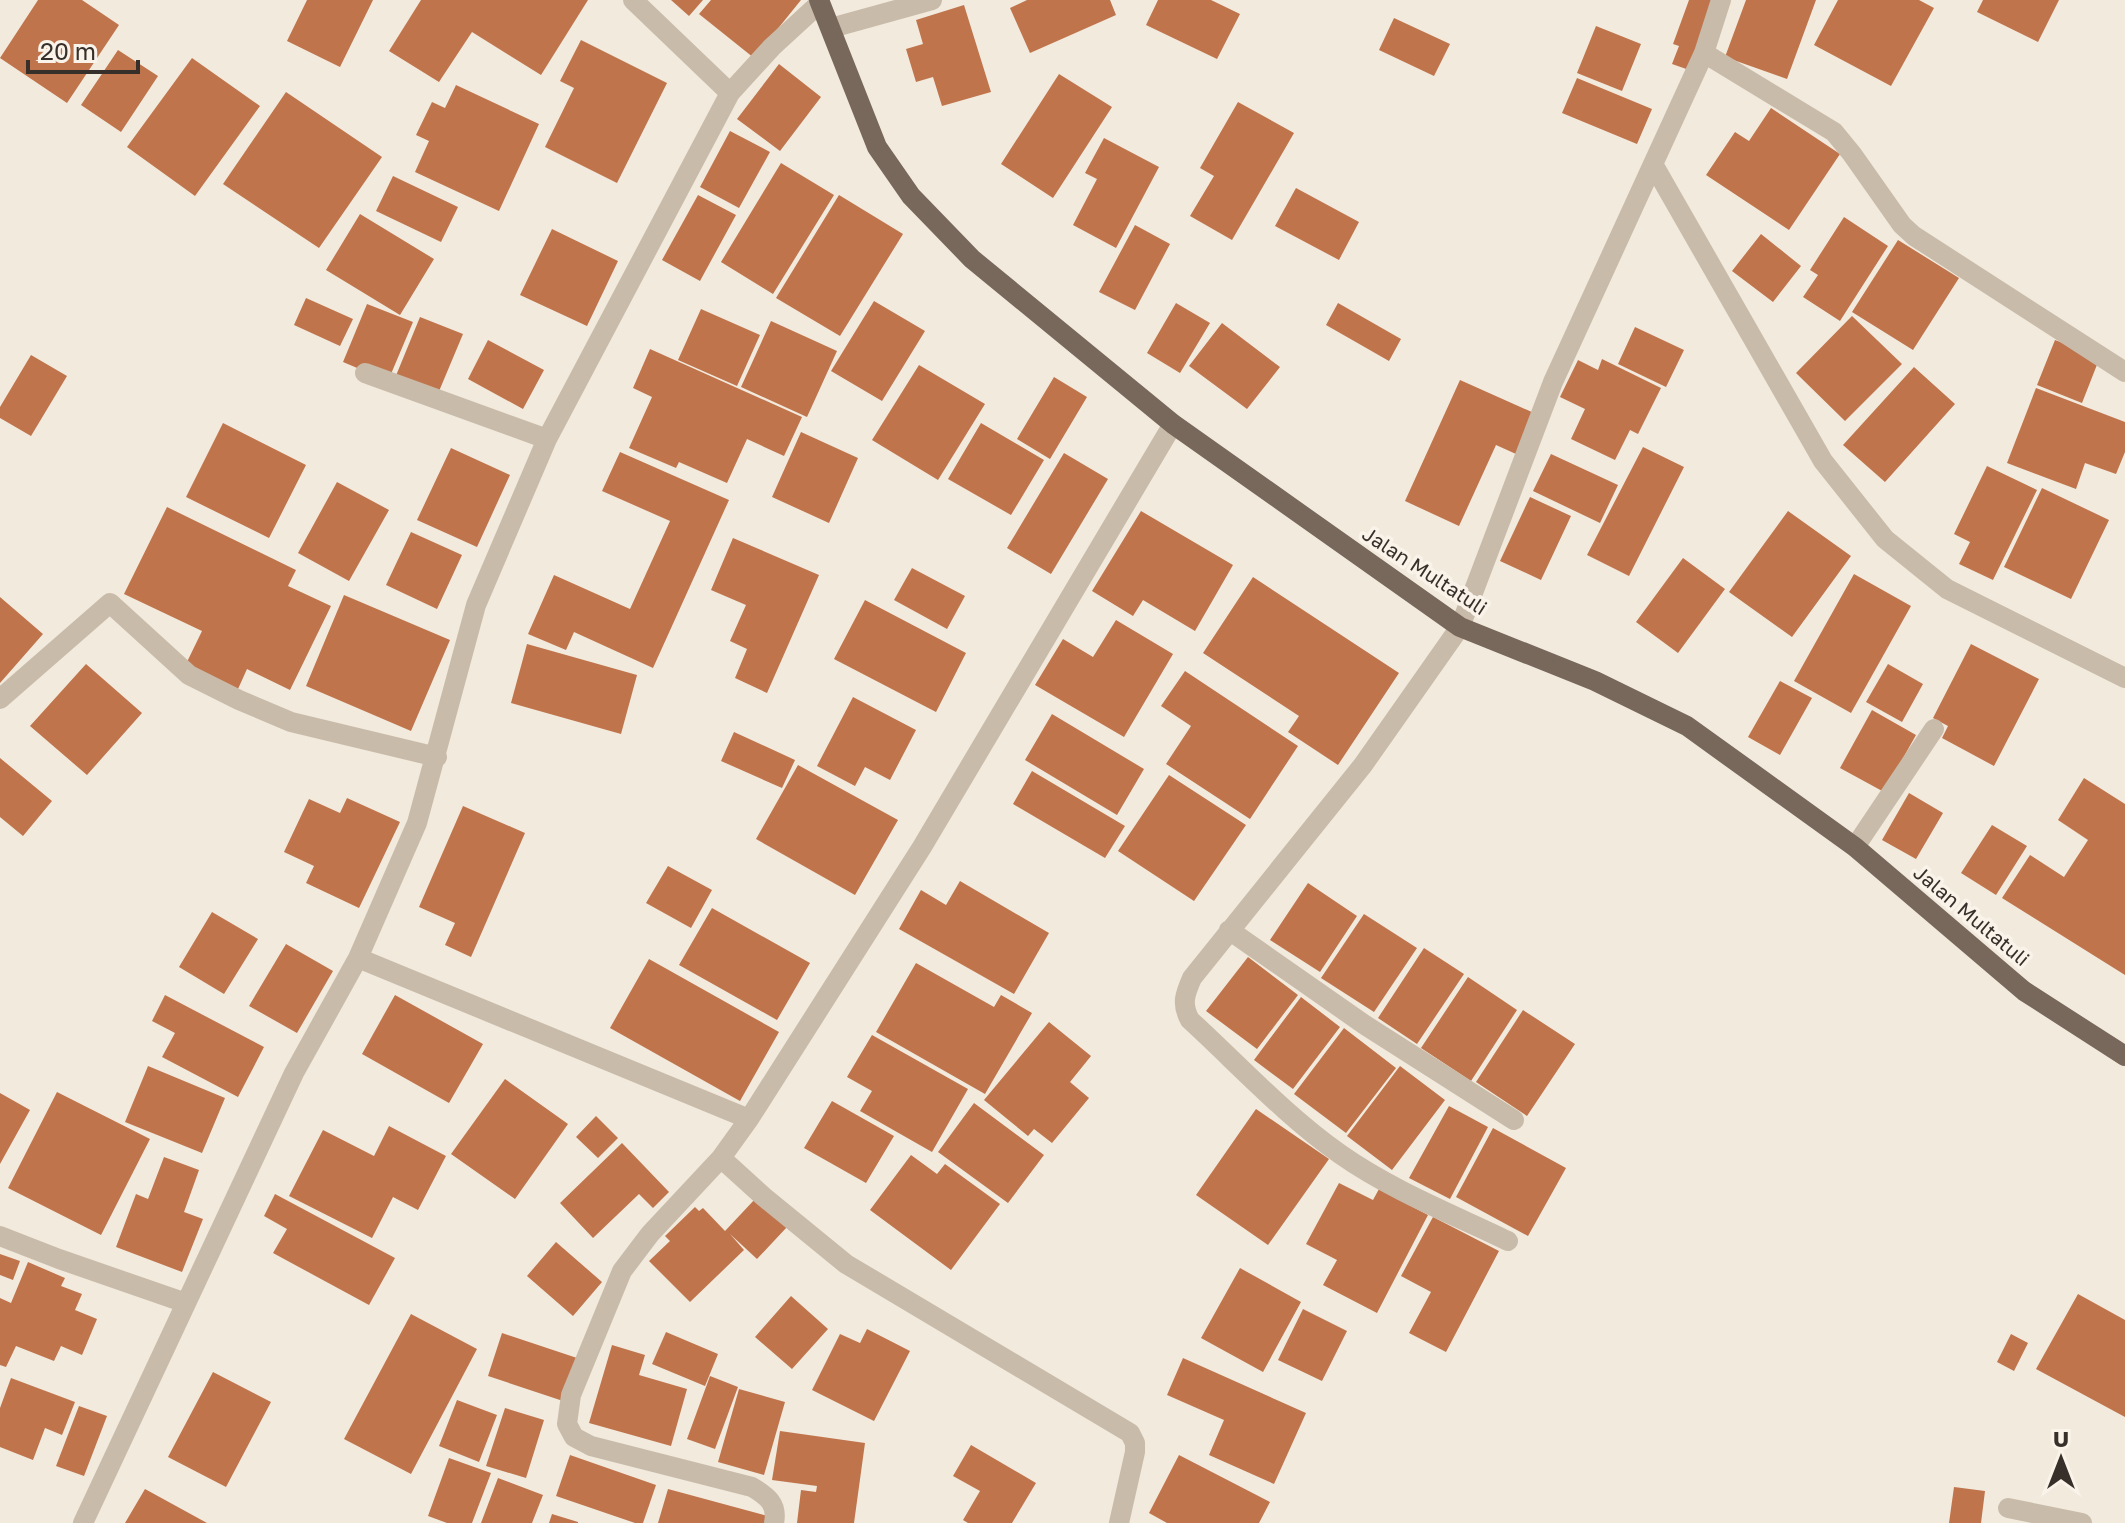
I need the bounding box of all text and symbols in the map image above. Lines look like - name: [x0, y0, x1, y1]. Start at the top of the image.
- scale bar: [28, 24, 138, 74]
- text: 20 m: [40, 36, 96, 65]
- street label: Jalan Multatuli: [1358, 521, 1492, 619]
- street label: Jalan Multatuli: [1909, 860, 2035, 970]
- north arrow: [2021, 1419, 2101, 1499]
- text: U: [2053, 1425, 2069, 1452]

